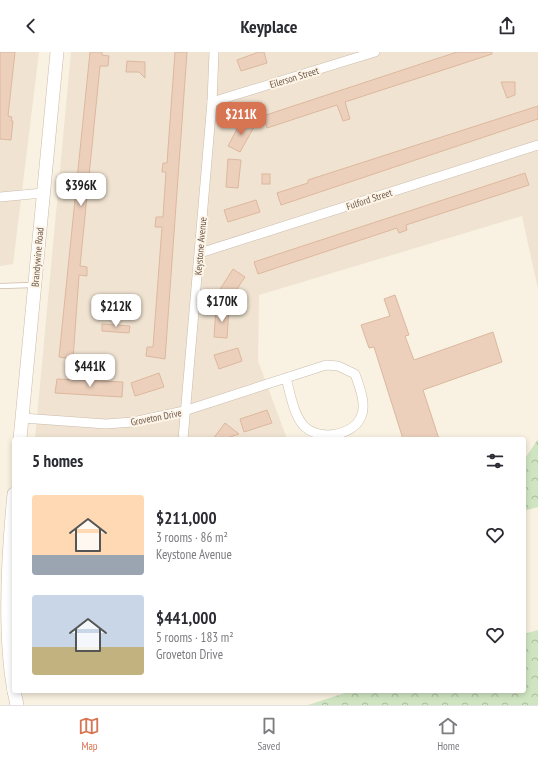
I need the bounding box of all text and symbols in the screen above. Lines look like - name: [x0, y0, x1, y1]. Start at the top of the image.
- icon: back: [20, 15, 42, 37]
- text: Keyplace: [241, 15, 297, 38]
- icon: share: [496, 15, 518, 37]
- street label: Eilerson Street: [268, 64, 320, 91]
- pin: $211K: [213, 102, 269, 136]
- text: $211K: [225, 106, 257, 123]
- pin: $396K: [53, 173, 109, 207]
- text: $396K: [65, 177, 97, 194]
- street label: Fulford Street: [345, 186, 394, 213]
- street label: Keystone Avenue: [191, 216, 210, 276]
- street label: Brandywine Road: [28, 227, 47, 287]
- pin: $170K: [194, 289, 250, 323]
- text: $170K: [206, 293, 238, 310]
- pin: $212K: [88, 294, 144, 328]
- text: $212K: [100, 298, 132, 315]
- pin: $441K: [62, 354, 118, 388]
- text: $441K: [74, 358, 106, 375]
- street label: Groveton Drive: [130, 406, 183, 429]
- text: 5 homes: [32, 450, 83, 472]
- icon: filters: [484, 450, 506, 472]
- text: $211,000: [156, 507, 217, 529]
- icon: home: [64, 511, 112, 559]
- icon: heart: [484, 524, 506, 546]
- text: 3 rooms · 86 m²: [156, 529, 228, 546]
- text: Keystone Avenue: [156, 546, 232, 563]
- text: $441,000: [156, 607, 217, 629]
- icon: home: [64, 611, 112, 659]
- icon: heart: [484, 624, 506, 646]
- text: 5 rooms · 183 m²: [156, 629, 234, 646]
- text: Groveton Drive: [156, 646, 223, 663]
- tab: Map: [78, 715, 100, 753]
- tab: Saved: [257, 715, 280, 753]
- tab: Home: [437, 715, 460, 753]

